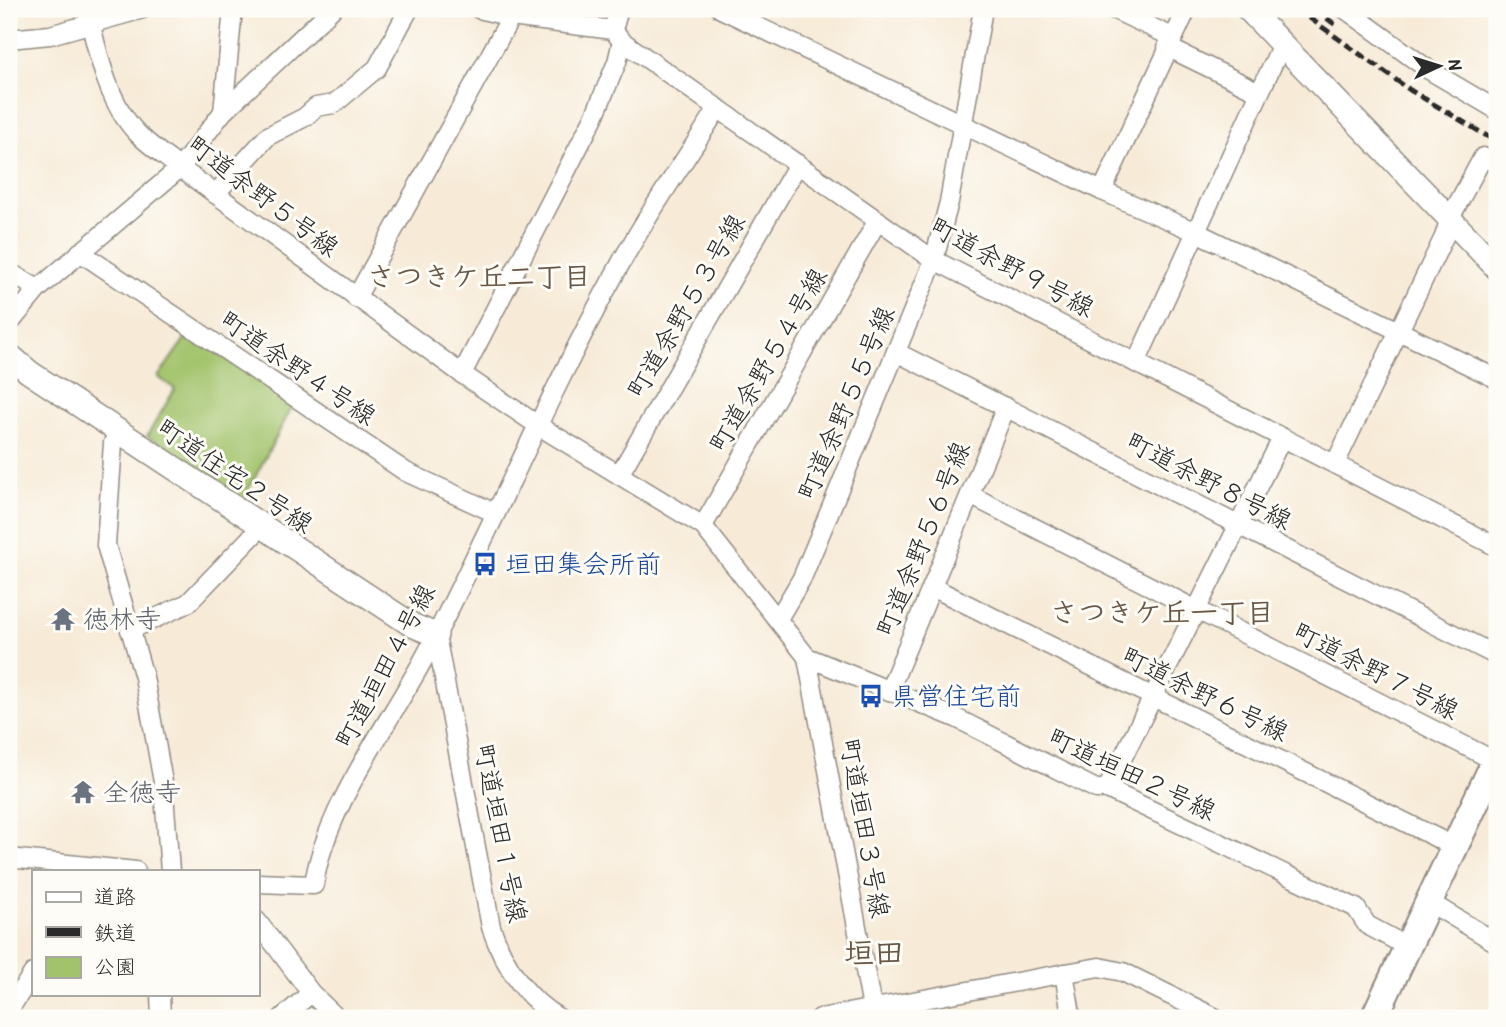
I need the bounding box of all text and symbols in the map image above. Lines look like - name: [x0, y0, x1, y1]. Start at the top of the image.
- north arrow: [1404, 32, 1474, 102]
- text: N: [1443, 59, 1469, 71]
- street label: 町道余野５号線: [180, 127, 347, 264]
- street label: 町道余野５３号線: [618, 207, 753, 405]
- street label: 町道余野９号線: [924, 208, 1101, 325]
- district label: さつきケ丘二丁目: [367, 257, 591, 295]
- street label: 町道余野５４号線: [700, 261, 835, 459]
- street label: 町道余野５５号線: [789, 300, 902, 505]
- street label: 町道余野４号線: [213, 302, 384, 433]
- street label: 町道住宅２号線: [150, 410, 321, 541]
- street label: 町道余野８号線: [1120, 424, 1298, 537]
- street label: 町道余野５６号線: [867, 436, 978, 642]
- place label: 垣田集会所前: [505, 546, 661, 581]
- bus stop icon: 垣田集会所前: [471, 550, 499, 578]
- street label: 町道垣田４号線: [326, 577, 443, 754]
- district label: さつきケ丘一丁目: [1050, 593, 1274, 631]
- place label: 徳林寺: [83, 601, 161, 636]
- temple icon: 徳林寺: [49, 605, 77, 633]
- street label: 町道余野７号線: [1287, 614, 1465, 727]
- street label: 町道余野６号線: [1116, 638, 1295, 749]
- place label: 県営住宅前: [891, 678, 1021, 713]
- bus stop icon: 県営住宅前: [857, 682, 885, 710]
- street label: 町道垣田２号線: [1042, 719, 1222, 828]
- street label: 町道垣田３号線: [832, 735, 899, 921]
- street label: 町道垣田１号線: [467, 740, 536, 926]
- place label: 全徳寺: [103, 774, 181, 809]
- temple icon: 全徳寺: [69, 778, 97, 806]
- legend: [32, 870, 259, 996]
- text: 道路: [94, 882, 136, 911]
- text: 鉄道: [94, 918, 136, 947]
- district label: 垣田: [844, 932, 904, 972]
- text: 公園: [94, 952, 136, 981]

